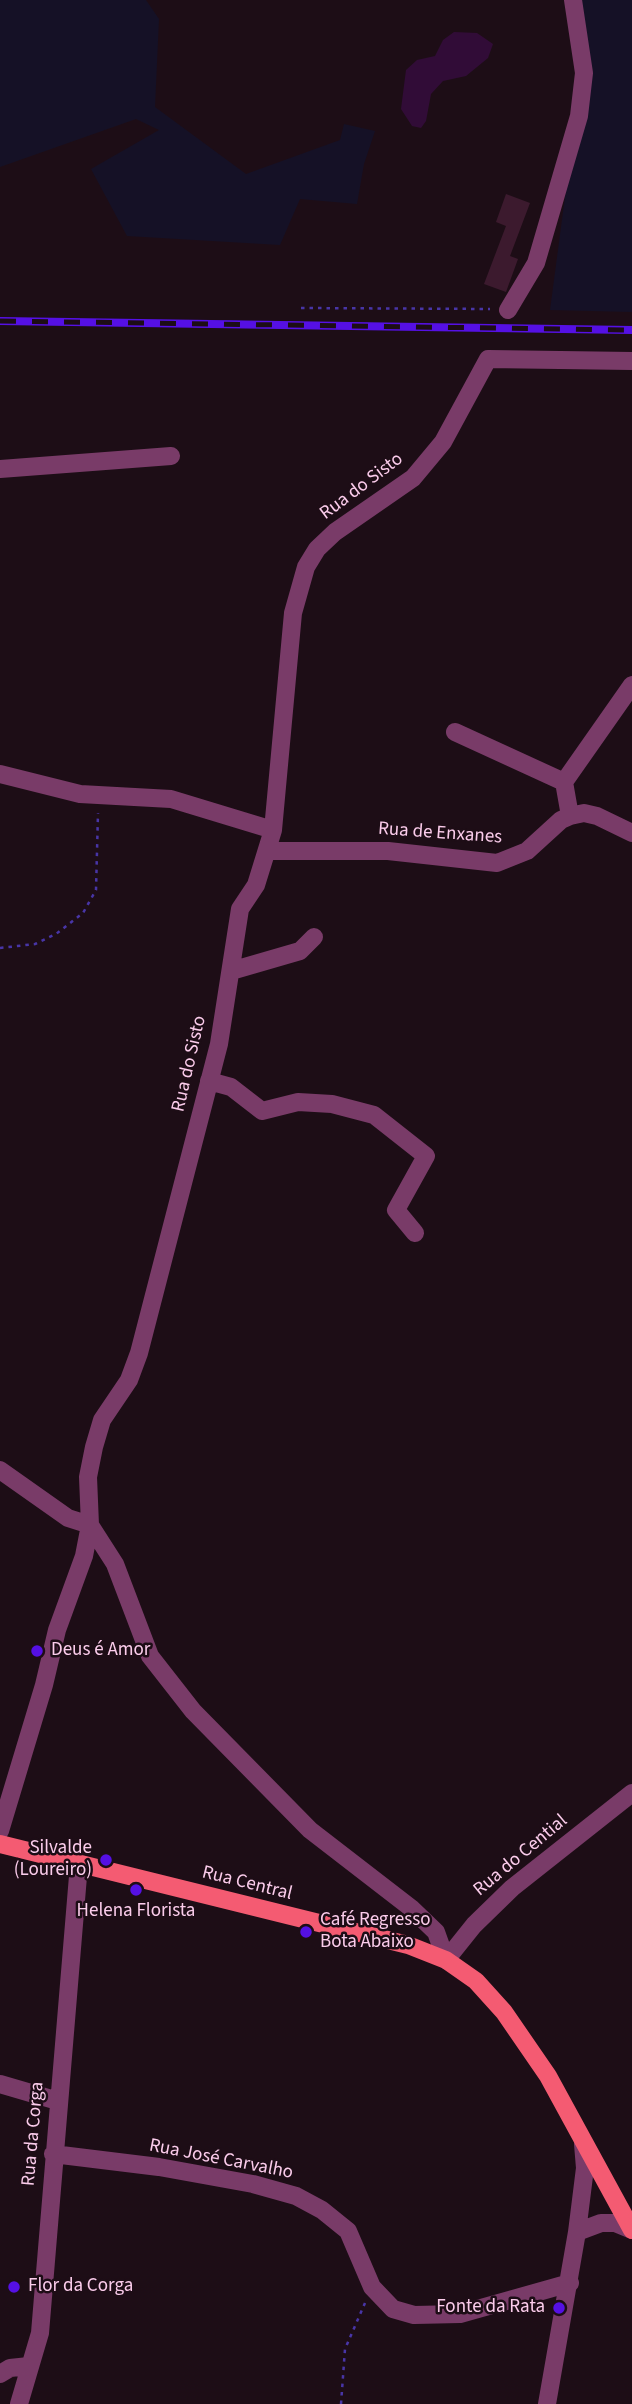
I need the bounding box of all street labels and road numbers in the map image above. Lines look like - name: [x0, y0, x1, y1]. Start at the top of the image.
- street label: Rua do Sisto: [316, 448, 408, 526]
- street label: Rua de Enxanes: [377, 818, 503, 850]
- street label: Rua do Sisto: [168, 1014, 212, 1114]
- street label: Rua do Cential: [469, 1810, 573, 1902]
- street label: Rua Central: [200, 1862, 294, 1906]
- street label: Rua da Corga: [18, 2081, 50, 2187]
- street label: Rua José Carvalho: [147, 2135, 295, 2185]

